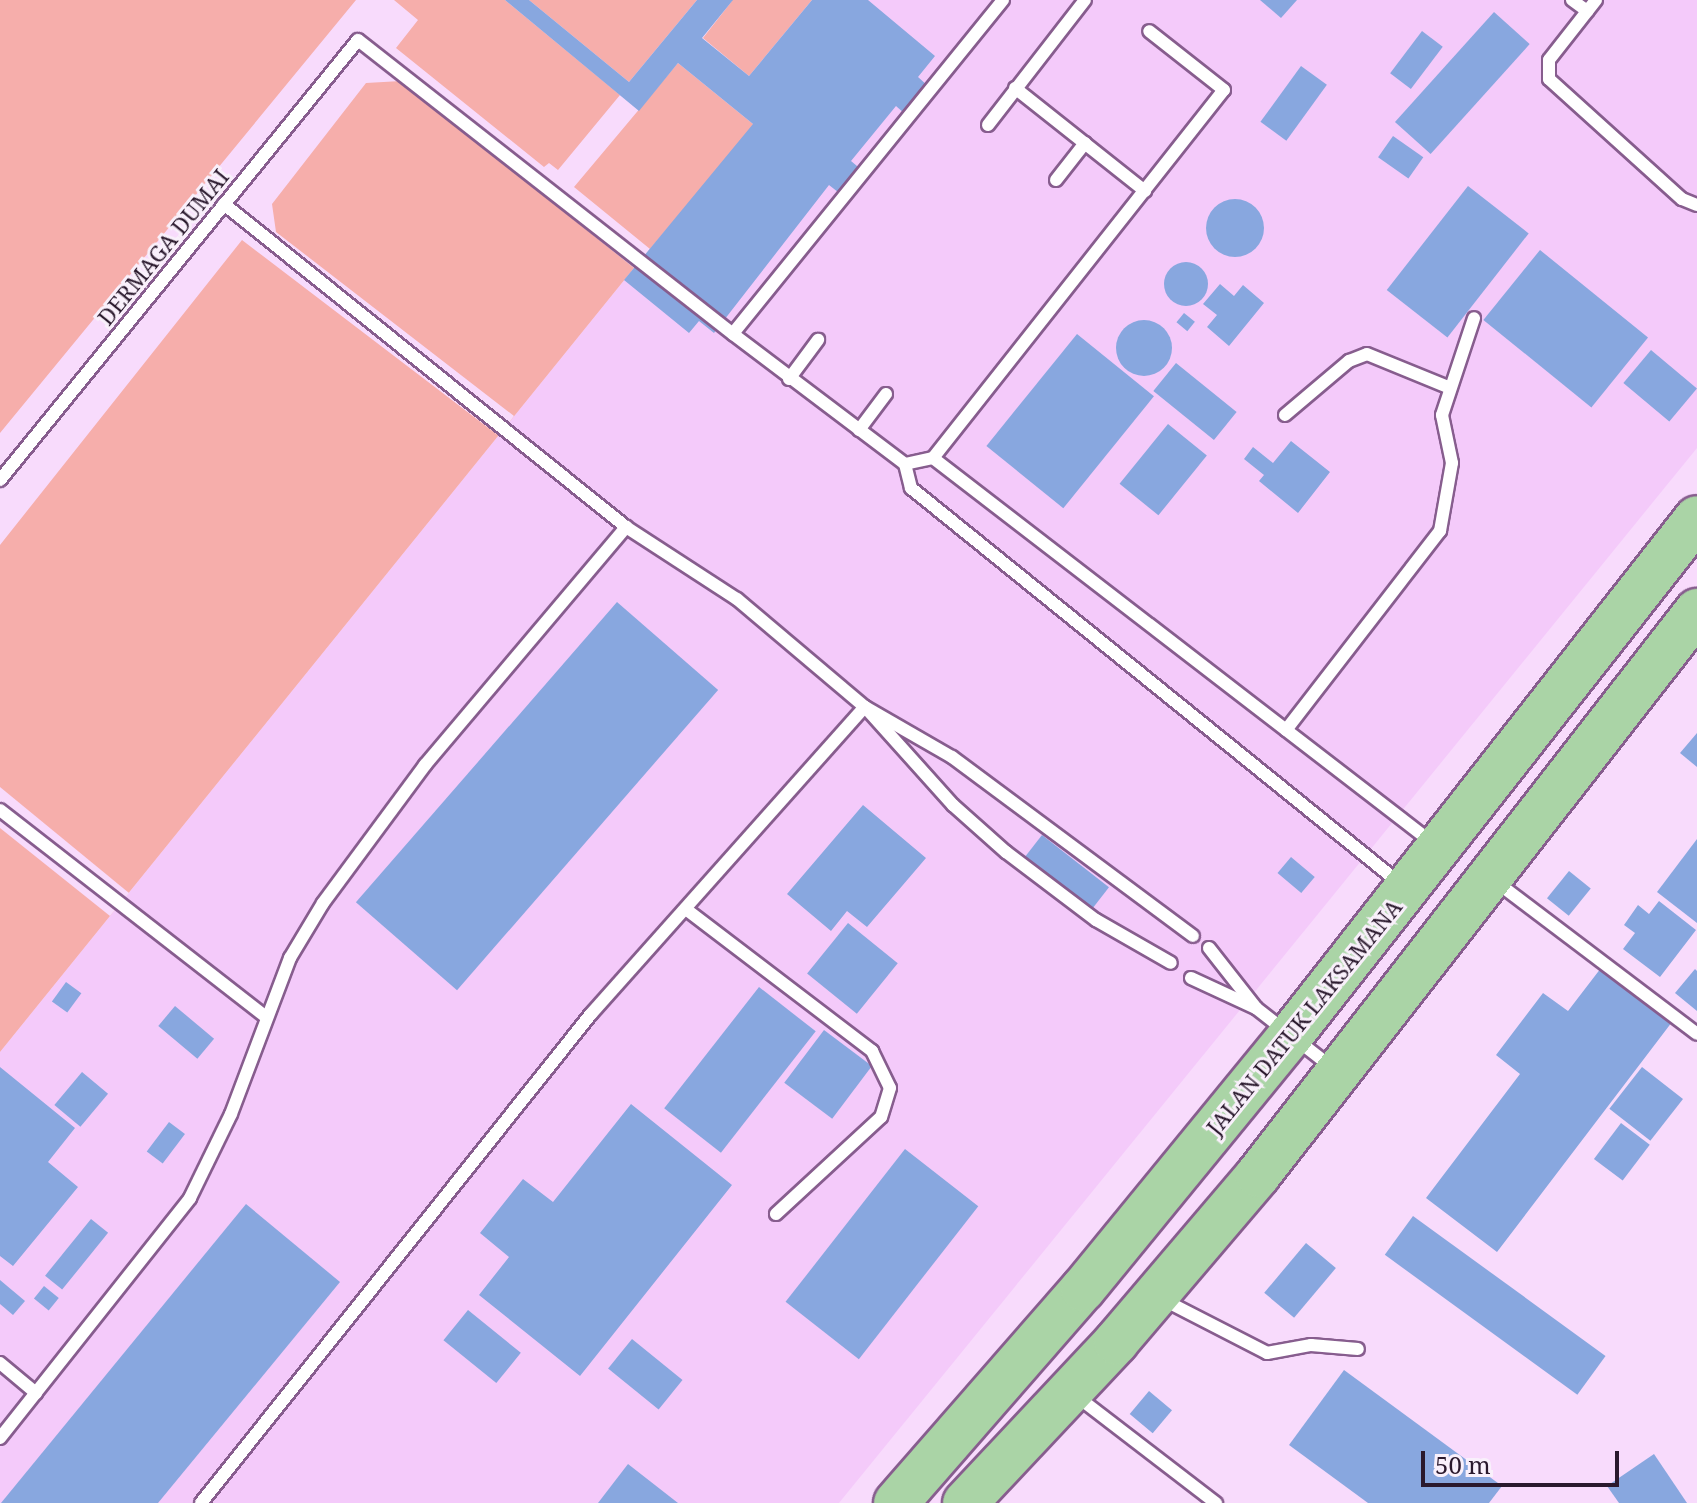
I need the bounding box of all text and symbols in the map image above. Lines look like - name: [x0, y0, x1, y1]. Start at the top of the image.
- street label: DERMAGA DUMAI: [92, 164, 234, 330]
- street label: JALAN DATUK LAKSAMANA: [1201, 894, 1407, 1140]
- scale bar: [1425, 1435, 1623, 1485]
- text: 50 m: [1435, 1448, 1491, 1481]

